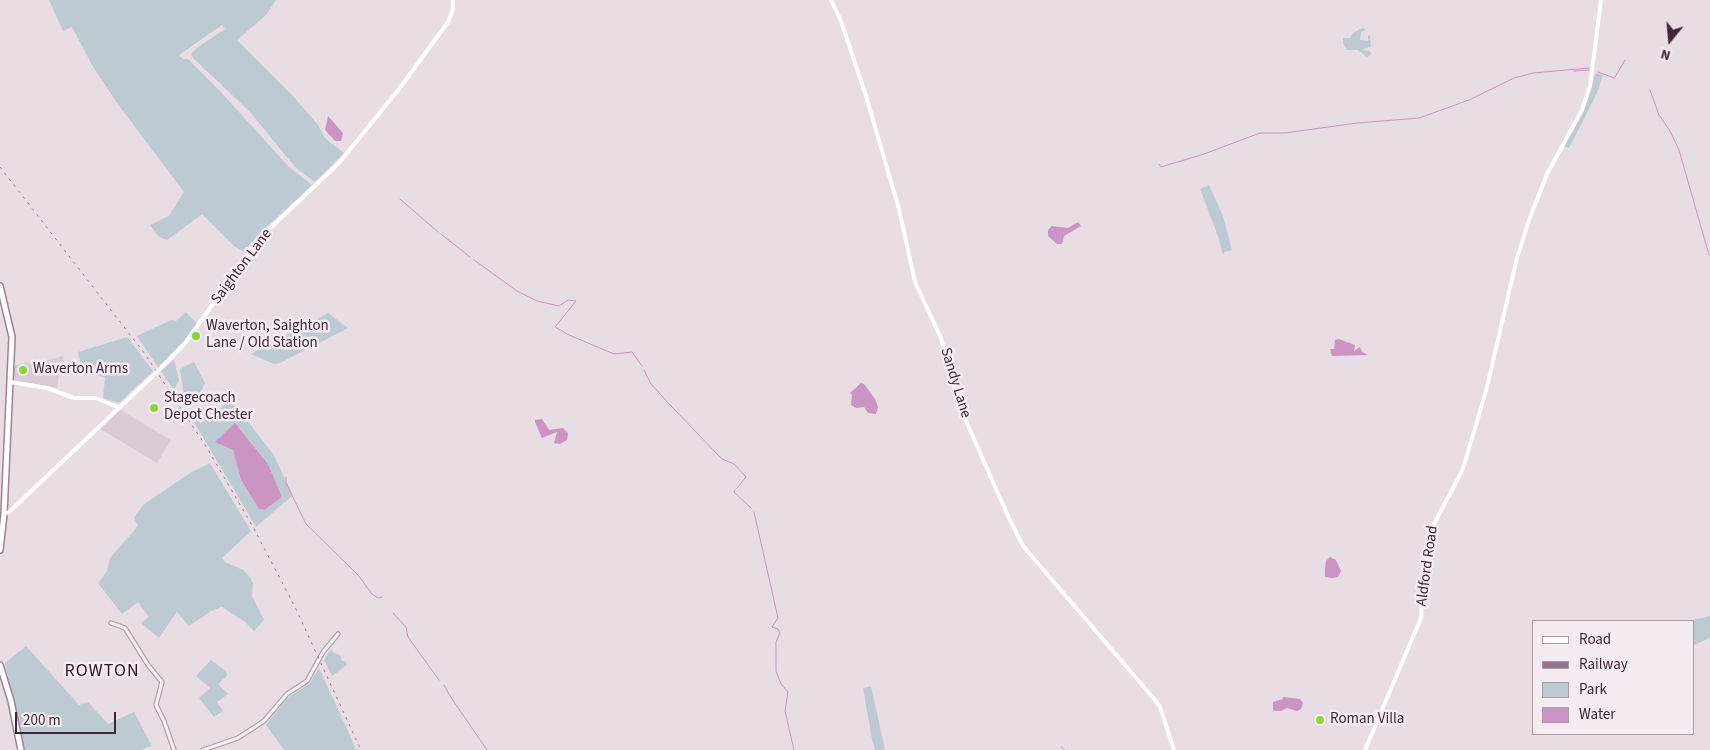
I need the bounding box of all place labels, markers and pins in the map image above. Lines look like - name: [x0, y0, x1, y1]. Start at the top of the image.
- place label: Waverton, Saighton Lane / Old Station: [206, 318, 329, 353]
- marker: Waverton, Saighton Lane / Old Station: [190, 330, 202, 342]
- place label: Waverton Arms: [33, 361, 128, 379]
- marker: Waverton Arms: [17, 364, 29, 376]
- place label: Stagecoach Depot Chester: [164, 390, 253, 425]
- marker: Stagecoach Depot Chester: [148, 402, 160, 414]
- place label: Roman Villa: [1330, 711, 1404, 729]
- marker: Roman Villa: [1314, 714, 1326, 726]

